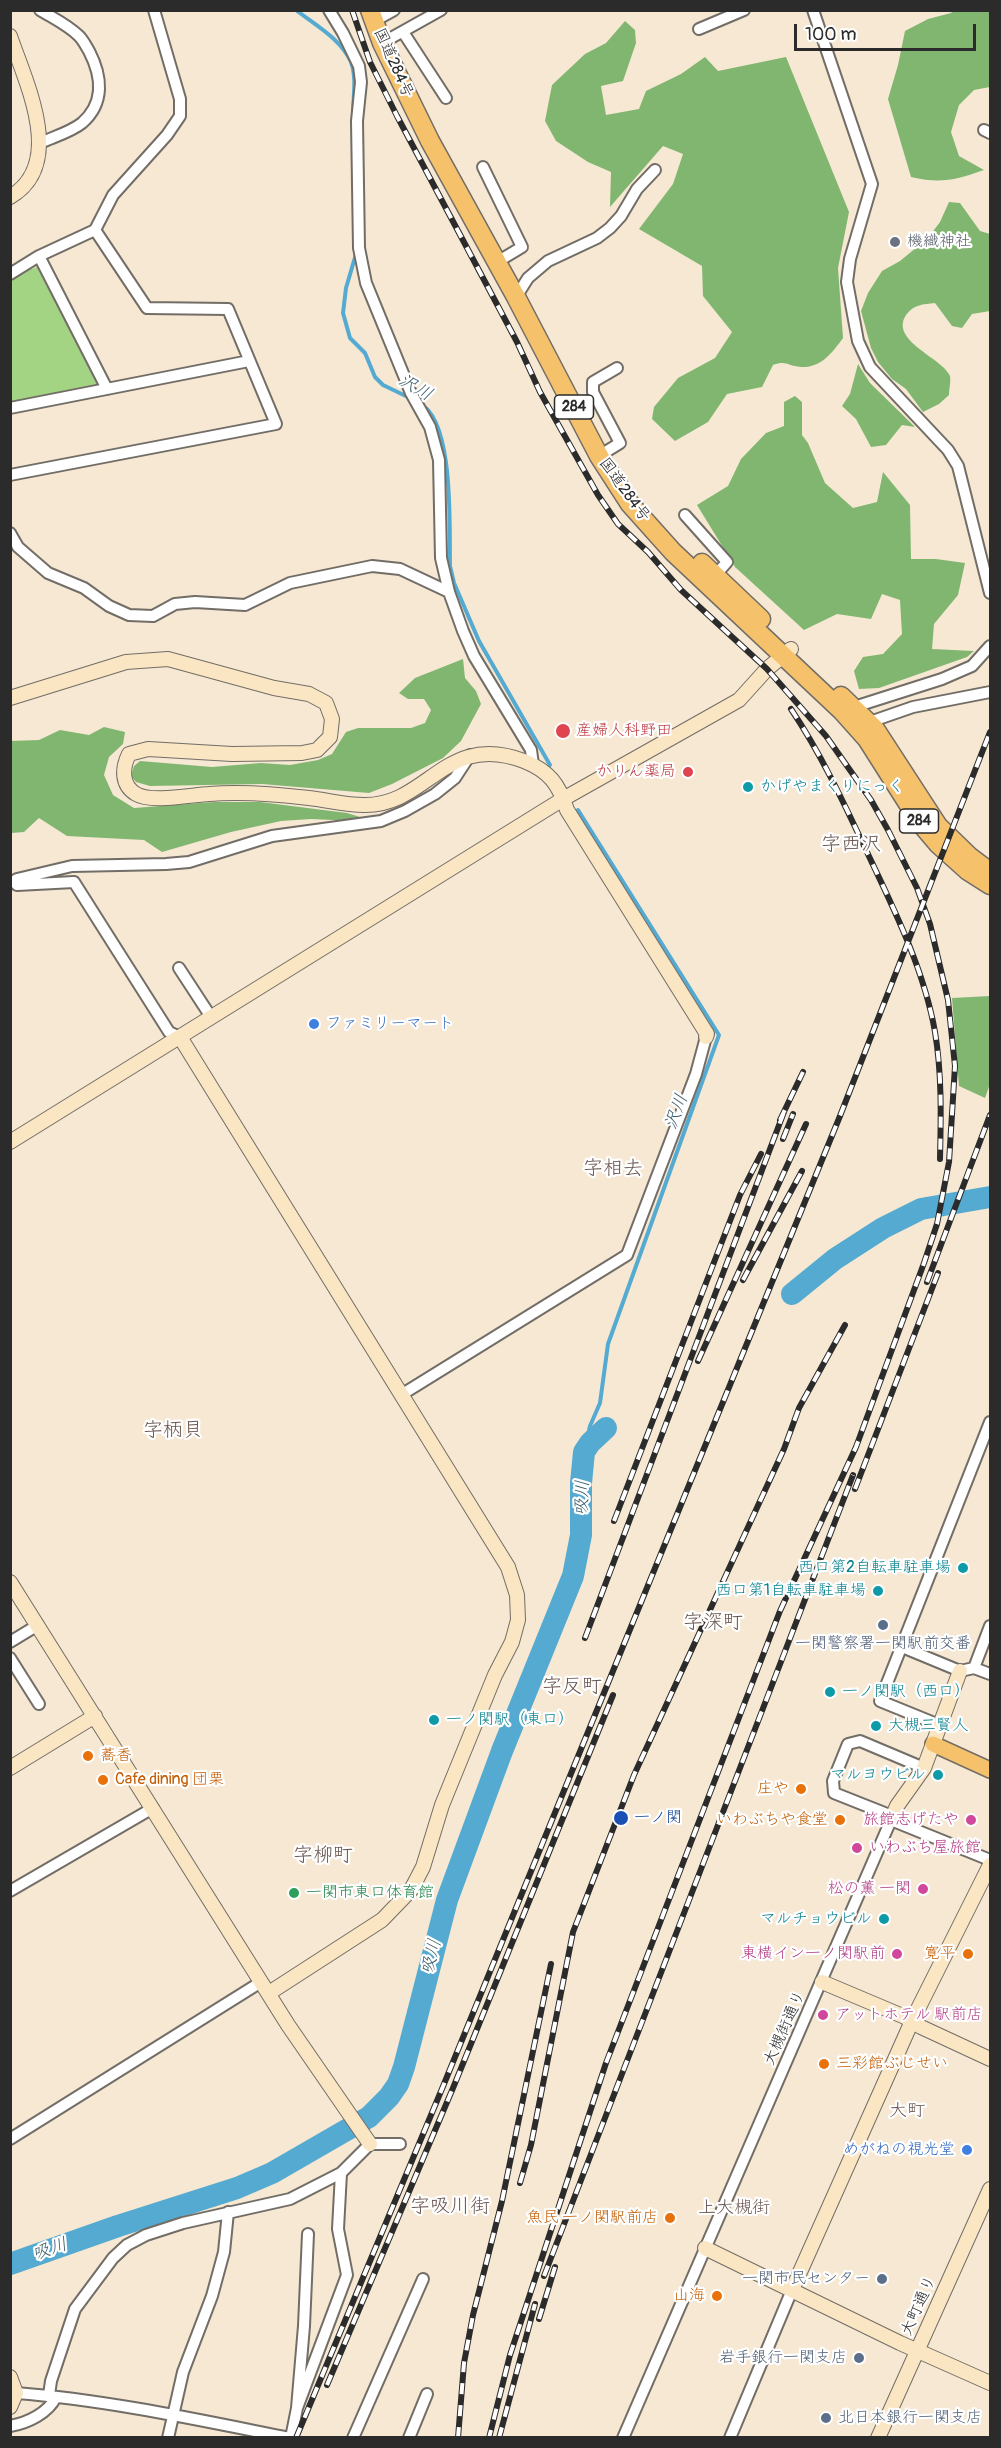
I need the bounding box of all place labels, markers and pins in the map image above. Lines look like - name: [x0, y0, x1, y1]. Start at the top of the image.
- place label: 機織神社: [907, 232, 971, 252]
- marker: 機織神社: [888, 235, 902, 249]
- place label: 産婦人科野田: [576, 721, 672, 741]
- marker: 産婦人科野田: [554, 722, 572, 740]
- place label: かりん薬局: [596, 762, 676, 782]
- marker: かりん薬局: [681, 765, 695, 779]
- place label: かげやまくりにっく: [760, 777, 904, 797]
- marker: かげやまくりにっく: [741, 780, 755, 794]
- place label: ファミリーマート: [326, 1014, 454, 1034]
- marker: ファミリーマート: [307, 1017, 321, 1031]
- place label: 西口第2自転車駐車場: [798, 1558, 951, 1578]
- marker: 西口第2自転車駐車場: [956, 1561, 970, 1575]
- place label: 西口第1自転車駐車場: [716, 1581, 866, 1601]
- marker: 西口第1自転車駐車場: [871, 1584, 885, 1598]
- marker: 一関警察署一関駅前交番: [876, 1618, 890, 1632]
- place label: 一関警察署一関駅前交番: [795, 1634, 971, 1654]
- place label: 一ノ関駅（西口）: [842, 1682, 970, 1702]
- marker: 一ノ関駅（西口）: [823, 1685, 837, 1699]
- place label: 一ノ関駅（東口）: [446, 1710, 574, 1730]
- marker: 一ノ関駅（東口）: [427, 1713, 441, 1727]
- place label: 大槻三賢人: [888, 1716, 968, 1736]
- marker: 大槻三賢人: [869, 1719, 883, 1733]
- place label: 蕎香: [100, 1746, 132, 1766]
- marker: 蕎香: [81, 1749, 95, 1763]
- place label: マルヨウビル: [830, 1765, 926, 1785]
- marker: マルヨウビル: [931, 1768, 945, 1782]
- place label: Cafe dining 団栗: [115, 1770, 224, 1790]
- marker: Cafe dining 団栗: [96, 1773, 110, 1787]
- place label: 庄や: [757, 1779, 789, 1799]
- marker: 庄や: [794, 1782, 808, 1796]
- place label: 一ノ関: [634, 1808, 682, 1828]
- marker: 一ノ関: [612, 1809, 630, 1827]
- place label: いわぶちや食堂: [716, 1810, 828, 1830]
- place label: 旅館志げたや: [863, 1810, 959, 1830]
- marker: いわぶちや食堂: [833, 1813, 847, 1827]
- marker: 旅館志げたや: [964, 1813, 978, 1827]
- place label: いわぶち屋旅館: [869, 1838, 981, 1858]
- marker: いわぶち屋旅館: [850, 1841, 864, 1855]
- place label: 松の薫 一関: [828, 1879, 911, 1899]
- marker: 松の薫 一関: [916, 1882, 930, 1896]
- place label: 一関市東口体育館: [306, 1883, 434, 1903]
- marker: 一関市東口体育館: [287, 1886, 301, 1900]
- place label: マルチョウビル: [760, 1909, 872, 1929]
- marker: マルチョウビル: [877, 1912, 891, 1926]
- place label: 東横イン一ノ関駅前: [741, 1944, 885, 1964]
- place label: 寛平: [924, 1944, 956, 1964]
- marker: 東横イン一ノ関駅前: [890, 1947, 904, 1961]
- marker: 寛平: [961, 1947, 975, 1961]
- place label: アットホテル 駅前店: [835, 2005, 982, 2025]
- marker: アットホテル 駅前店: [816, 2008, 830, 2022]
- place label: 三彩館ぶじせい: [836, 2054, 948, 2074]
- marker: 三彩館ぶじせい: [817, 2057, 831, 2071]
- place label: めがねの視光堂: [843, 2140, 955, 2160]
- marker: めがねの視光堂: [960, 2143, 974, 2157]
- place label: 魚民 一ノ関駅前店: [527, 2208, 658, 2228]
- marker: 魚民 一ノ関駅前店: [663, 2211, 677, 2225]
- place label: 一関市民センター: [742, 2269, 870, 2289]
- marker: 一関市民センター: [875, 2272, 889, 2286]
- place label: 山海: [673, 2286, 705, 2306]
- marker: 山海: [710, 2289, 724, 2303]
- place label: 岩手銀行一関支店: [719, 2348, 847, 2368]
- marker: 岩手銀行一関支店: [852, 2351, 866, 2365]
- place label: 北日本銀行一関支店: [838, 2408, 982, 2428]
- marker: 北日本銀行一関支店: [819, 2411, 833, 2425]

